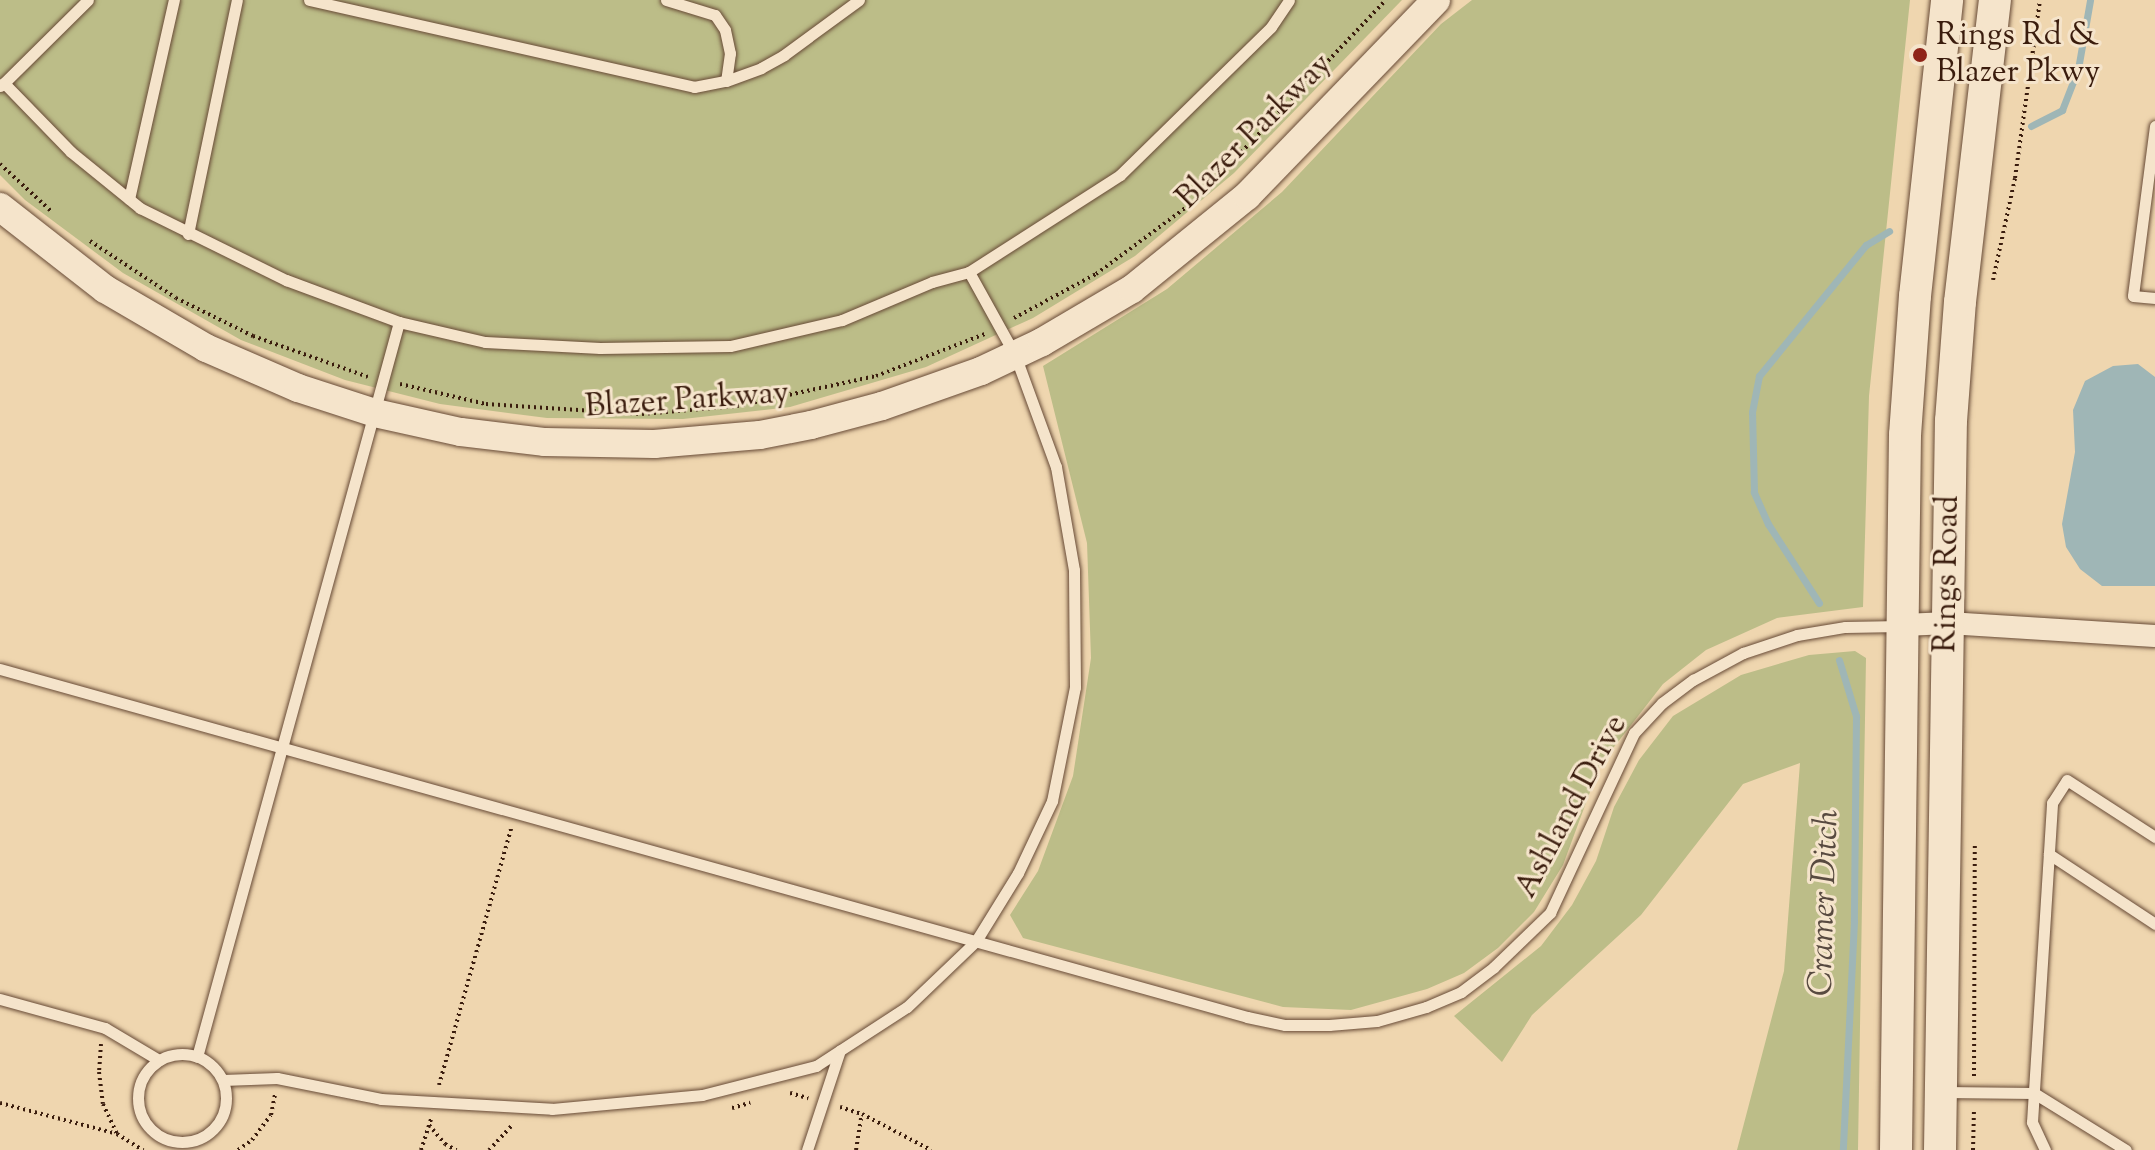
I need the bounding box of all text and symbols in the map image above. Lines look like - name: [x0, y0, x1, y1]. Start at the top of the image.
- place label: Rings Rd & Blazer Pkwy: [1936, 18, 2100, 93]
- street label: Blazer Parkway: [1169, 46, 1341, 218]
- marker: Rings Rd & Blazer Pkwy: [1911, 46, 1929, 64]
- street label: Blazer Parkway: [584, 375, 790, 427]
- street label: Rings Road: [1927, 495, 1969, 653]
- street label: Ashland Drive: [1508, 709, 1636, 905]
- water label: Cramer Ditch: [1801, 809, 1849, 997]

